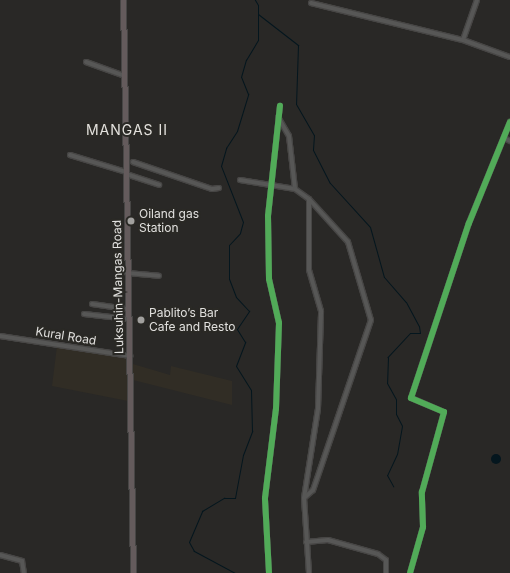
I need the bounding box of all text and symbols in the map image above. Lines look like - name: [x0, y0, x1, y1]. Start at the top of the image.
- district label: MANGAS II: [86, 122, 168, 138]
- place label: Oiland gas Station: [139, 207, 199, 235]
- marker: Oiland gas Station: [126, 216, 136, 226]
- street label: Luksuhin-Mangas Road: [110, 220, 126, 354]
- place label: Pablito’s Bar Cafe and Resto: [149, 306, 235, 334]
- marker: Pablito’s Bar Cafe and Resto: [136, 315, 146, 325]
- street label: Kural Road: [35, 324, 97, 348]

